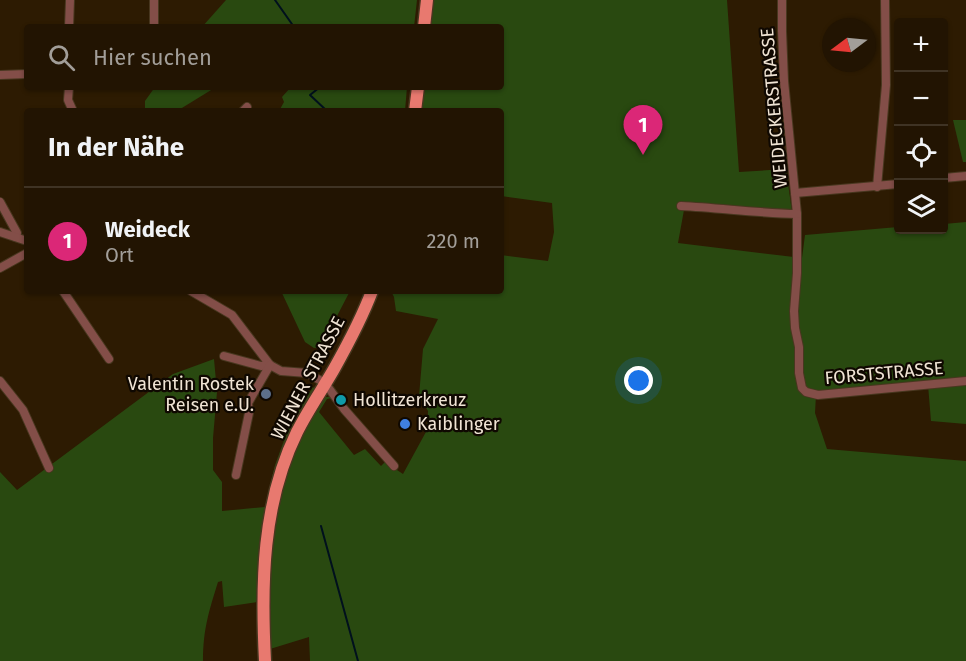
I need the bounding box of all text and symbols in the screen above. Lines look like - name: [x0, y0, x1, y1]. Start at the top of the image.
- north arrow: [822, 18, 876, 72]
- map controls: [894, 18, 948, 234]
- button: +: [894, 18, 948, 72]
- search box: [24, 24, 504, 90]
- street label: WEIDECKERSTRASSE: [756, 27, 792, 189]
- icon: search: [45, 41, 78, 74]
- text: Hier suchen: [93, 44, 212, 71]
- button: −: [894, 72, 948, 126]
- pin: 1: [624, 106, 662, 155]
- button: locate: [894, 126, 948, 180]
- text: In der Nähe: [48, 132, 184, 163]
- button: layers: [894, 180, 948, 234]
- text: Weideck: [105, 216, 190, 243]
- text: 1: [63, 229, 72, 253]
- text: 220 m: [427, 229, 480, 253]
- text: Ort: [105, 243, 134, 267]
- street label: WIENER STRASSE: [266, 313, 350, 443]
- street label: FORSTSTRASSE: [824, 357, 944, 389]
- your location: [624, 366, 653, 395]
- place label: Valentin Rostek Reisen e.U.: [128, 373, 255, 416]
- marker: Valentin Rostek Reisen e.U.: [259, 387, 273, 401]
- place label: Hollitzerkreuz: [353, 389, 466, 411]
- marker: Hollitzerkreuz: [334, 393, 348, 407]
- place label: Kaiblinger: [417, 413, 500, 435]
- marker: Kaiblinger: [398, 417, 412, 431]

